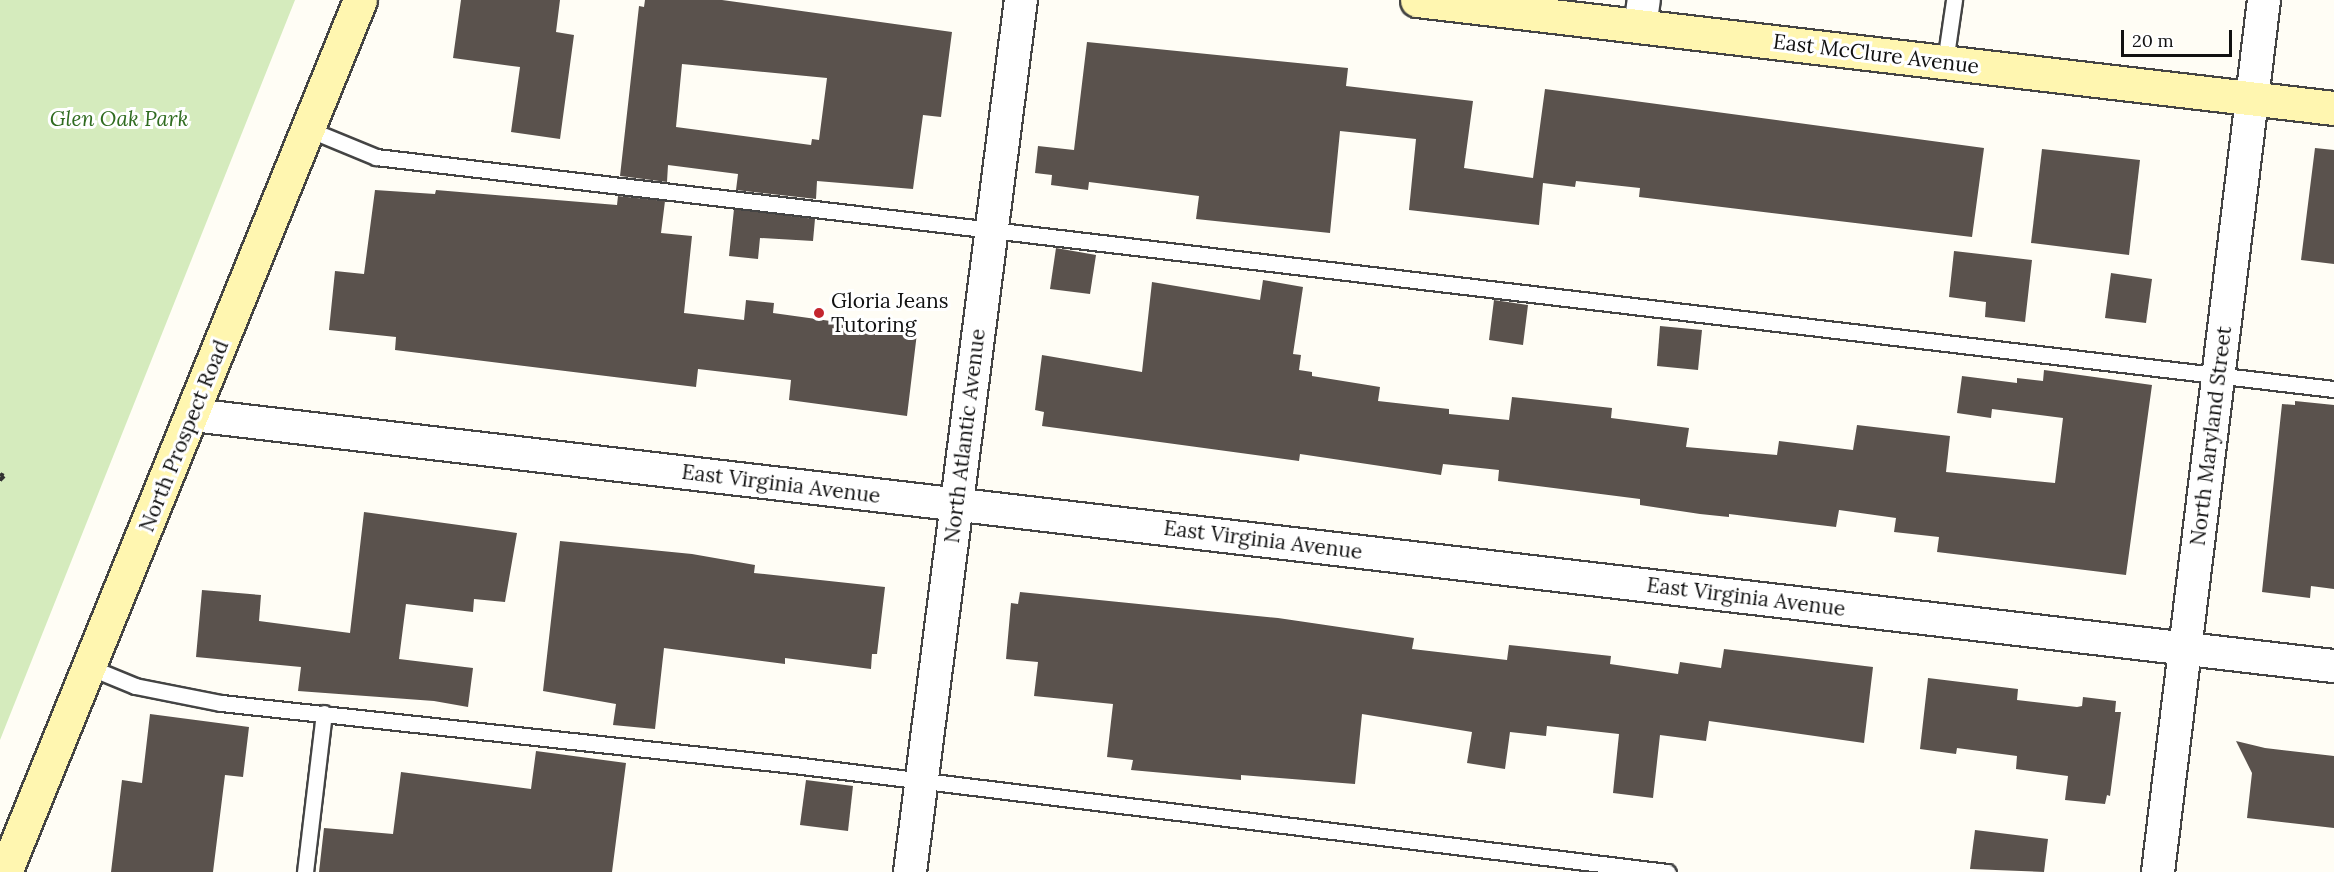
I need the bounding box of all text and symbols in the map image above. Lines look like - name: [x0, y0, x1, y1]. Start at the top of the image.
- scale bar: [2124, 18, 2235, 56]
- street label: East McClure Avenue: [1771, 29, 1981, 79]
- text: 20 m: [2132, 29, 2174, 52]
- park label: Glen Oak Park: [50, 106, 188, 132]
- place label: Gloria Jeans Tutoring: [831, 288, 948, 338]
- marker: Gloria Jeans Tutoring: [812, 306, 826, 320]
- street label: North Maryland Street: [2185, 325, 2237, 547]
- street label: North Atlantic Avenue: [939, 327, 991, 545]
- street label: North Prospect Road: [134, 336, 234, 536]
- street label: East Virginia Avenue: [680, 459, 882, 509]
- street label: East Virginia Avenue: [1162, 515, 1364, 565]
- street label: East Virginia Avenue: [1645, 572, 1847, 622]

